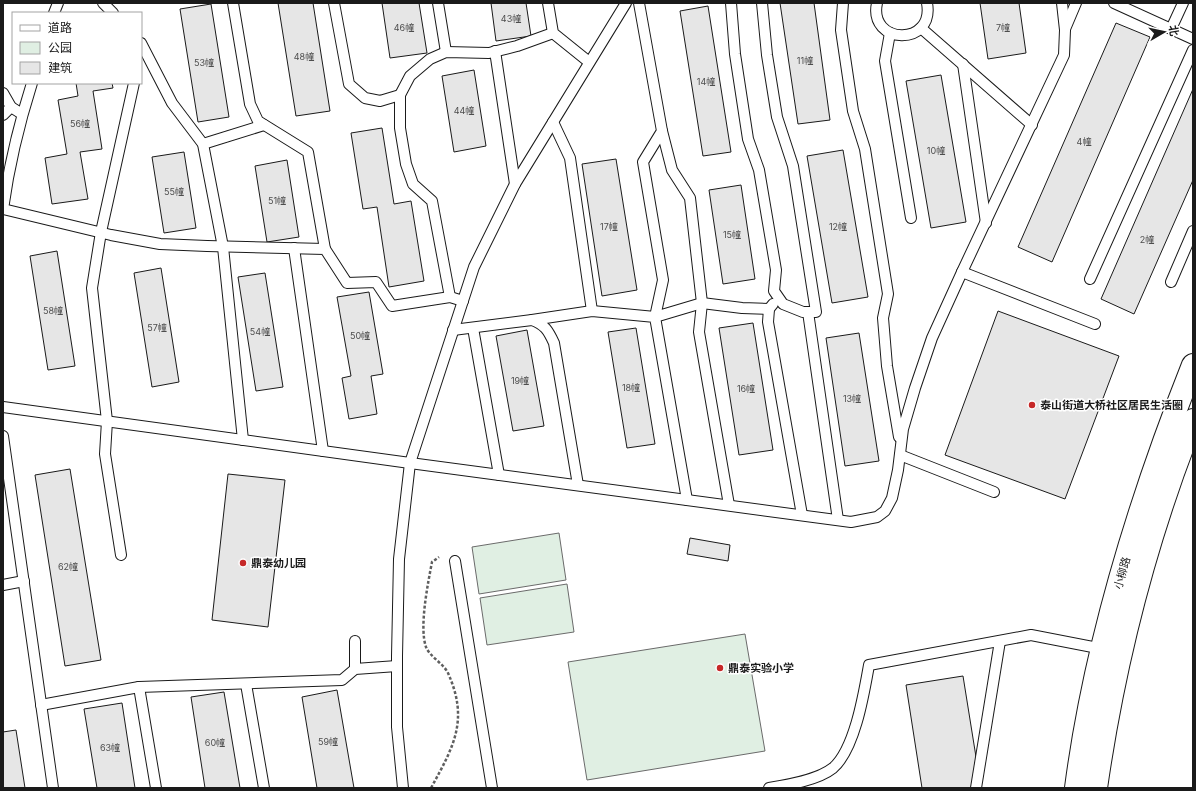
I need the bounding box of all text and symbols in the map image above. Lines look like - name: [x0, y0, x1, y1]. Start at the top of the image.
- legend: [12, 12, 142, 84]
- north arrow: [1144, 12, 1184, 52]
- house number: 43幢: [501, 13, 521, 24]
- text: 道路: [48, 20, 72, 35]
- house number: 46幢: [394, 22, 414, 33]
- house number: 7幢: [996, 22, 1010, 33]
- text: 北: [1166, 24, 1182, 37]
- text: 公园: [48, 40, 72, 55]
- house number: 48幢: [294, 51, 314, 62]
- house number: 11幢: [797, 55, 813, 66]
- house number: 53幢: [194, 57, 214, 68]
- text: 建筑: [48, 60, 72, 75]
- house number: 14幢: [697, 76, 715, 87]
- house number: 44幢: [454, 105, 474, 116]
- house number: 56幢: [70, 118, 90, 129]
- house number: 4幢: [1077, 136, 1091, 147]
- house number: 10幢: [927, 145, 945, 156]
- house number: 55幢: [164, 186, 184, 197]
- house number: 51幢: [268, 195, 286, 206]
- house number: 17幢: [600, 221, 618, 232]
- house number: 12幢: [829, 221, 847, 232]
- house number: 15幢: [723, 229, 741, 240]
- house number: 2幢: [1140, 234, 1154, 245]
- house number: 58幢: [43, 305, 63, 316]
- house number: 57幢: [147, 322, 167, 333]
- house number: 54幢: [250, 326, 270, 337]
- house number: 50幢: [350, 330, 370, 341]
- house number: 19幢: [511, 375, 529, 386]
- house number: 18幢: [622, 382, 640, 393]
- house number: 16幢: [737, 383, 755, 394]
- house number: 13幢: [843, 393, 861, 404]
- place label: 泰山街道大桥社区居民生活圈: [1040, 398, 1183, 412]
- marker: 泰山街道大桥社区居民生活圈: [1027, 400, 1037, 410]
- street label: 小柳路: [1111, 555, 1133, 591]
- place label: 鼎泰幼儿园: [251, 556, 306, 570]
- marker: 鼎泰幼儿园: [238, 558, 248, 568]
- house number: 62幢: [58, 561, 78, 572]
- place label: 鼎泰实验小学: [728, 661, 794, 675]
- marker: 鼎泰实验小学: [715, 663, 725, 673]
- house number: 59幢: [318, 736, 338, 747]
- house number: 60幢: [205, 737, 225, 748]
- house number: 63幢: [100, 742, 120, 753]

